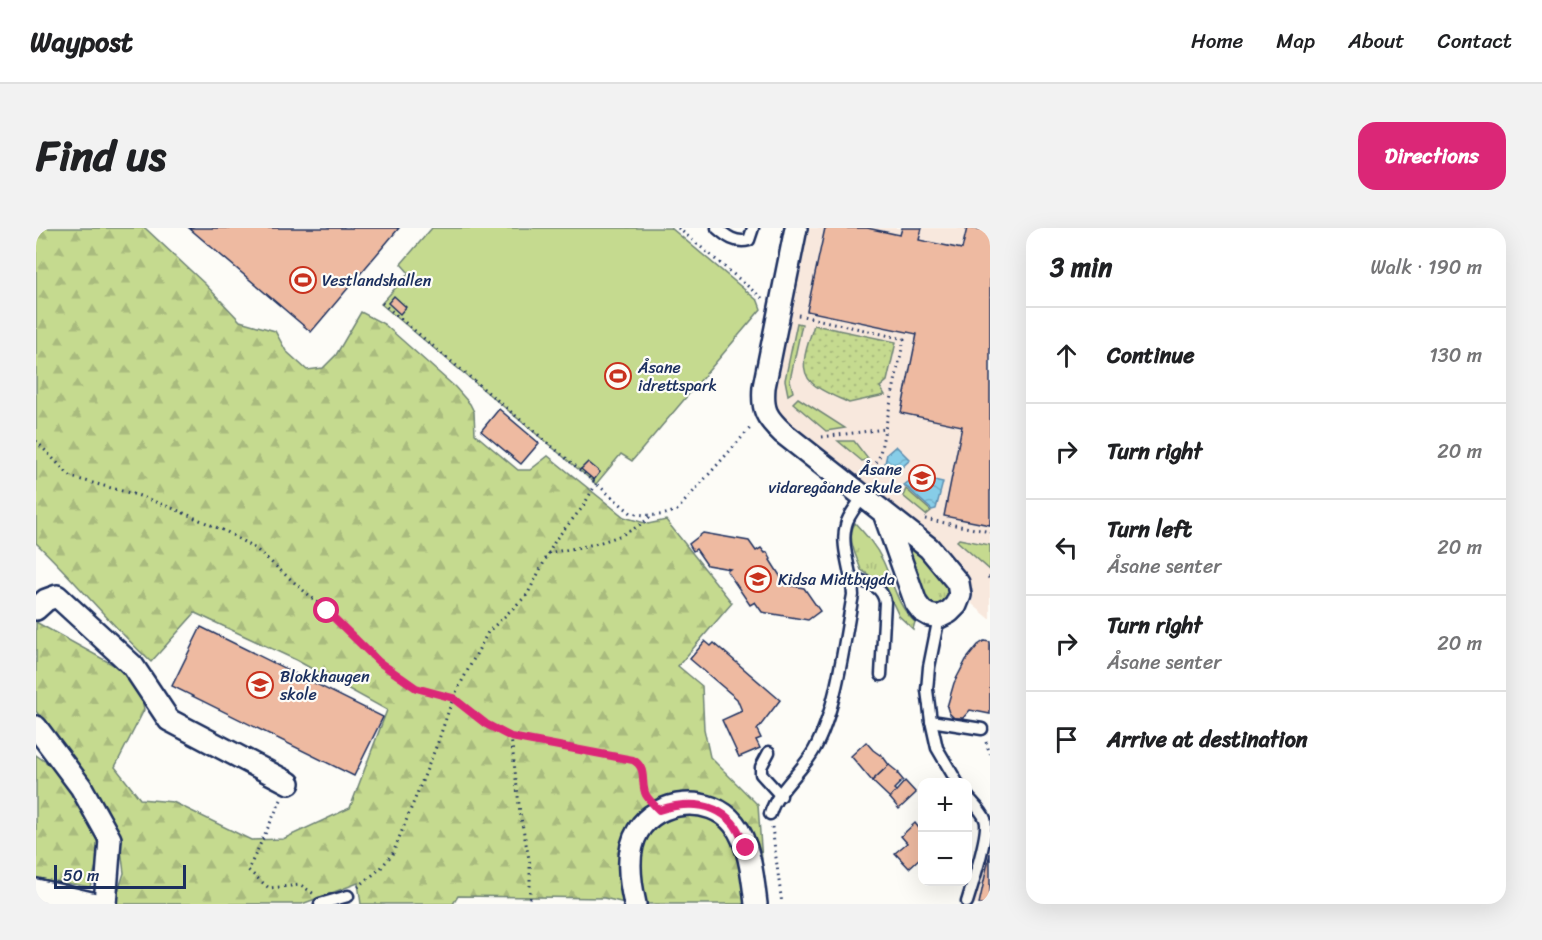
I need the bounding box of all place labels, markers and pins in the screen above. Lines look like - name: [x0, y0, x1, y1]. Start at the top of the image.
- sports icon: Vestlandshallen: [288, 265, 318, 295]
- place label: Vestlandshallen: [322, 266, 432, 295]
- place label: Åsane idrettspark: [637, 353, 717, 400]
- sports icon: Åsane idrettspark: [603, 361, 633, 391]
- place label: Åsane vidaregåande skule: [769, 455, 902, 502]
- school or university icon: Åsane vidaregåande skule: [907, 463, 937, 493]
- school or university icon: Kidsa Midtbygda: [743, 564, 773, 594]
- place label: Kidsa Midtbygda: [778, 565, 895, 594]
- place label: Blokkhaugen skole: [279, 662, 370, 709]
- school or university icon: Blokkhaugen skole: [245, 670, 275, 700]

